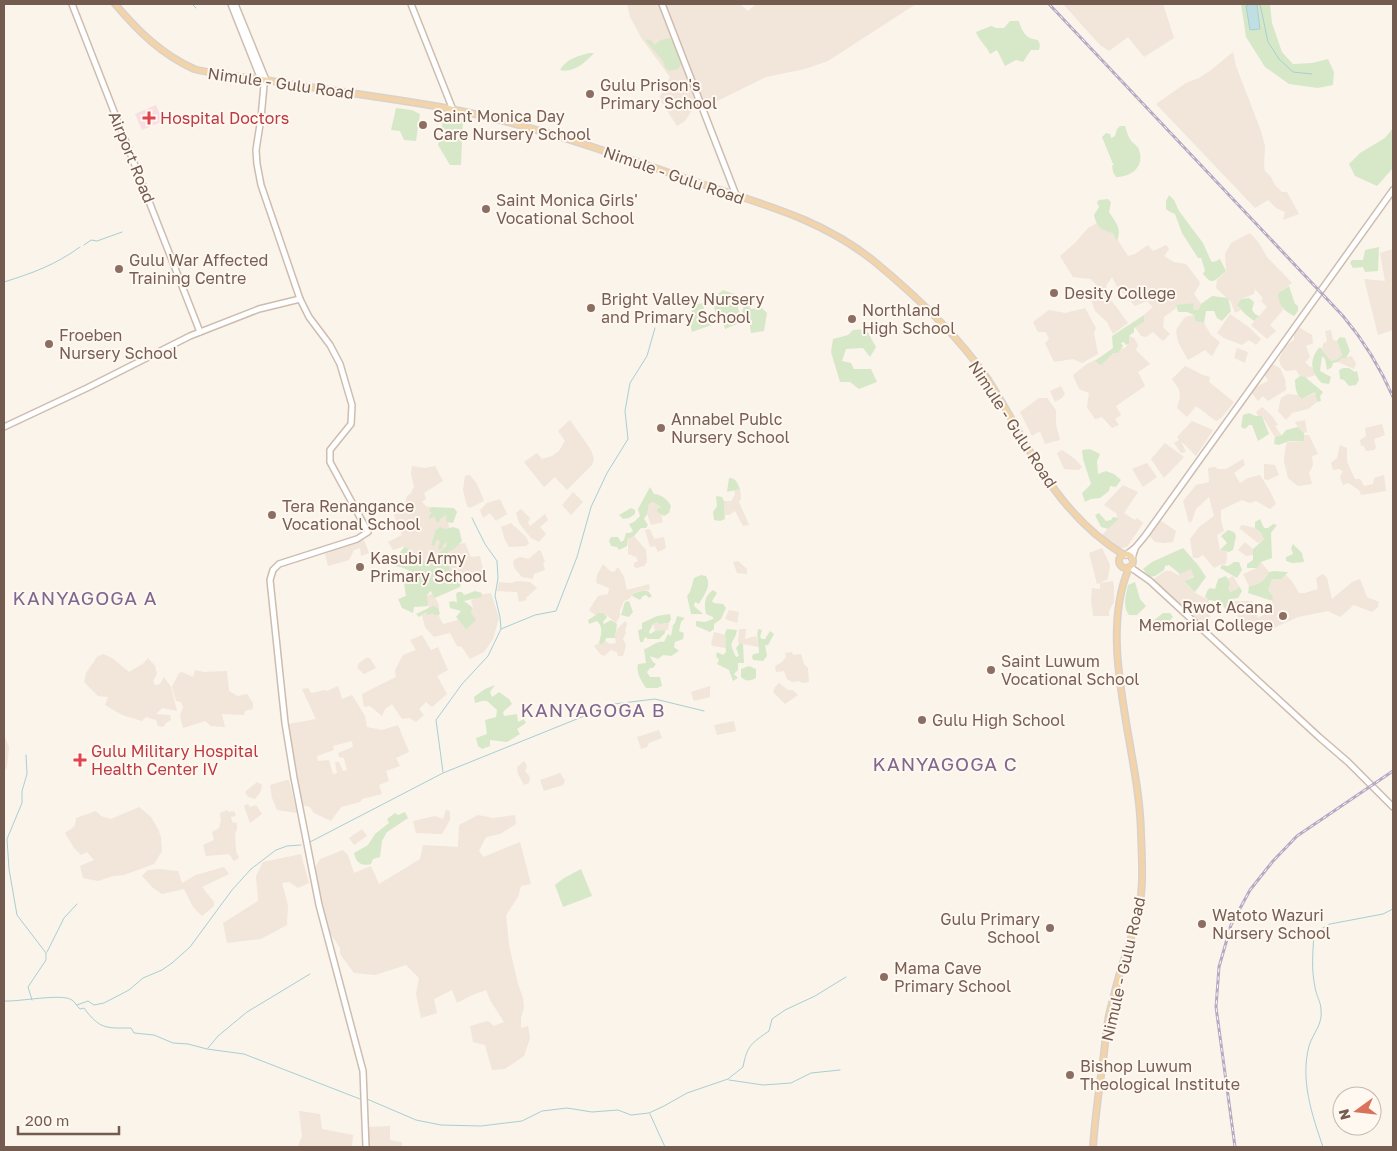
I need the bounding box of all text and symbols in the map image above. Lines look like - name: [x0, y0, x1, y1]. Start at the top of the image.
- street label: Nimule - Gulu Road: [207, 63, 355, 103]
- place label: Gulu Prison's Primary School: [600, 75, 717, 113]
- marker: Gulu Prison's Primary School: [584, 88, 596, 100]
- place label: Saint Monica Day Care Nursery School: [433, 106, 591, 144]
- street label: Airport Road: [105, 108, 159, 206]
- place label: Hospital Doctors: [160, 108, 289, 128]
- marker: Hospital Doctors: [142, 111, 156, 125]
- marker: Saint Monica Day Care Nursery School: [417, 119, 429, 131]
- street label: Nimule - Gulu Road: [601, 142, 747, 208]
- place label: Saint Monica Girls' Vocational School: [496, 190, 638, 228]
- marker: Saint Monica Girls' Vocational School: [480, 203, 492, 215]
- place label: Gulu War Affected Training Centre: [129, 250, 268, 288]
- marker: Gulu War Affected Training Centre: [113, 263, 125, 275]
- place label: Desity College: [1064, 283, 1176, 303]
- marker: Desity College: [1048, 287, 1060, 299]
- place label: Bright Valley Nursery and Primary School: [601, 289, 765, 327]
- place label: Northland High School: [862, 300, 955, 338]
- marker: Bright Valley Nursery and Primary School: [585, 302, 597, 314]
- marker: Northland High School: [846, 313, 858, 325]
- place label: Froeben Nursery School: [59, 325, 178, 363]
- marker: Froeben Nursery School: [43, 338, 55, 350]
- street label: Nimule - Gulu Road: [964, 357, 1062, 491]
- place label: Annabel Publc Nursery School: [671, 409, 790, 447]
- marker: Annabel Publc Nursery School: [655, 422, 667, 434]
- place label: Tera Renangance Vocational School: [282, 496, 420, 534]
- marker: Tera Renangance Vocational School: [266, 509, 278, 521]
- place label: Kasubi Army Primary School: [370, 548, 487, 586]
- marker: Kasubi Army Primary School: [354, 561, 366, 573]
- district label: KANYAGOGA A: [13, 586, 157, 609]
- place label: Rwot Acana Memorial College: [1139, 597, 1273, 635]
- marker: Rwot Acana Memorial College: [1277, 610, 1289, 622]
- place label: Saint Luwum Vocational School: [1001, 651, 1139, 689]
- marker: Saint Luwum Vocational School: [985, 664, 997, 676]
- district label: KANYAGOGA B: [521, 698, 665, 721]
- place label: Gulu High School: [932, 710, 1065, 730]
- marker: Gulu High School: [916, 714, 928, 726]
- place label: Gulu Military Hospital Health Center IV: [91, 741, 258, 779]
- district label: KANYAGOGA C: [872, 752, 1018, 775]
- marker: Gulu Military Hospital Health Center IV: [73, 753, 87, 767]
- street label: Nimule - Gulu Road: [1097, 895, 1149, 1043]
- place label: Watoto Wazuri Nursery School: [1212, 905, 1331, 943]
- place label: Gulu Primary School: [940, 909, 1040, 947]
- marker: Watoto Wazuri Nursery School: [1196, 918, 1208, 930]
- marker: Gulu Primary School: [1044, 922, 1056, 934]
- place label: Mama Cave Primary School: [894, 958, 1011, 996]
- marker: Mama Cave Primary School: [878, 971, 890, 983]
- place label: Bishop Luwum Theological Institute: [1080, 1056, 1240, 1094]
- marker: Bishop Luwum Theological Institute: [1064, 1069, 1076, 1081]
- north arrow: [1332, 1086, 1382, 1136]
- scale bar: [18, 1104, 119, 1136]
- text: N: [1334, 1107, 1354, 1122]
- text: 200 m: [25, 1111, 69, 1129]

